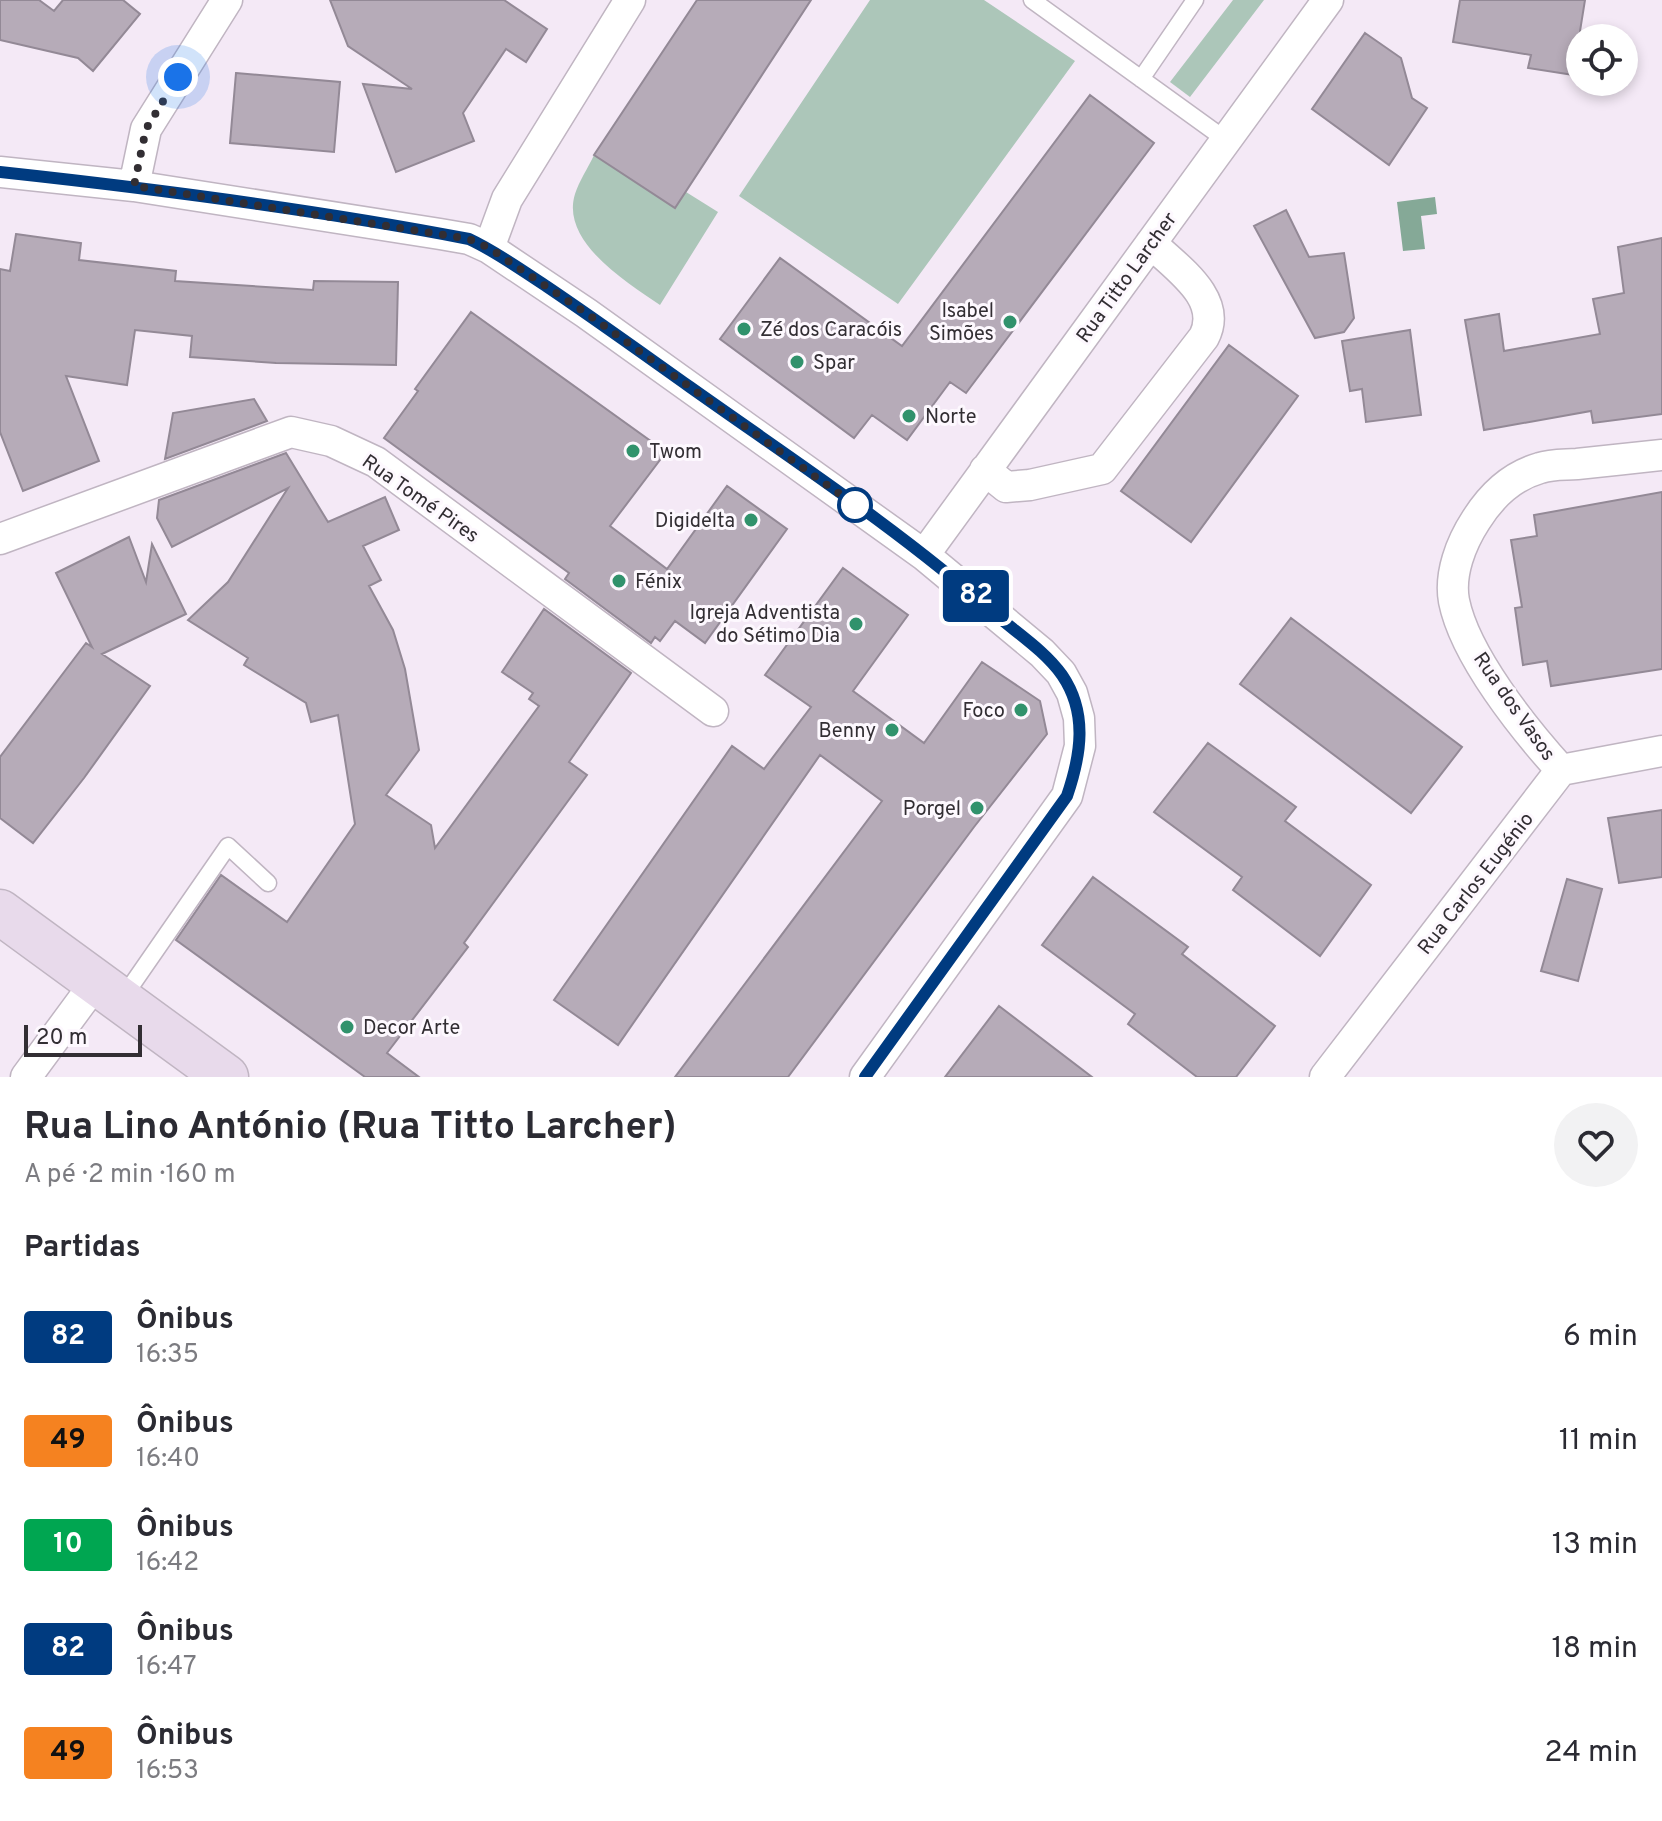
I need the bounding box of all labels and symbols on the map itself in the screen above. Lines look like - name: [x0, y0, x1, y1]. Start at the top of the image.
- your location: [158, 57, 198, 97]
- street label: Rua Titto Larcher: [1071, 207, 1184, 349]
- place label: Isabel Simões: [929, 299, 994, 348]
- marker: Isabel Simões: [1001, 313, 1019, 331]
- place label: Zé dos Caracóis: [760, 318, 902, 344]
- marker: Zé dos Caracóis: [735, 320, 753, 338]
- place label: Spar: [813, 351, 855, 377]
- marker: Spar: [788, 353, 806, 371]
- place label: Norte: [925, 405, 976, 431]
- marker: Norte: [900, 407, 918, 425]
- place label: Twom: [649, 440, 702, 466]
- marker: Twom: [624, 442, 642, 460]
- street label: Rua Tomé Pires: [356, 450, 484, 550]
- unlabelled marker: [838, 488, 872, 522]
- place label: Digidelta: [655, 509, 735, 535]
- marker: Digidelta: [742, 511, 760, 529]
- place label: Fénix: [635, 570, 682, 596]
- line badge: 82: [940, 570, 1012, 622]
- marker: Fénix: [610, 572, 628, 590]
- place label: Igreja Adventista do Sétimo Dia: [689, 601, 840, 650]
- marker: Igreja Adventista do Sétimo Dia: [847, 615, 865, 633]
- street label: Rua dos Vasos: [1466, 648, 1560, 767]
- place label: Foco: [963, 699, 1005, 725]
- marker: Foco: [1012, 701, 1030, 719]
- place label: Benny: [818, 719, 876, 745]
- marker: Benny: [883, 721, 901, 739]
- place label: Porgel: [903, 797, 961, 823]
- marker: Porgel: [968, 799, 986, 817]
- street label: Rua Carlos Eugénio: [1413, 808, 1540, 961]
- place label: Decor Arte: [363, 1016, 460, 1042]
- marker: Decor Arte: [338, 1018, 356, 1036]
- scale bar: [24, 1021, 142, 1057]

